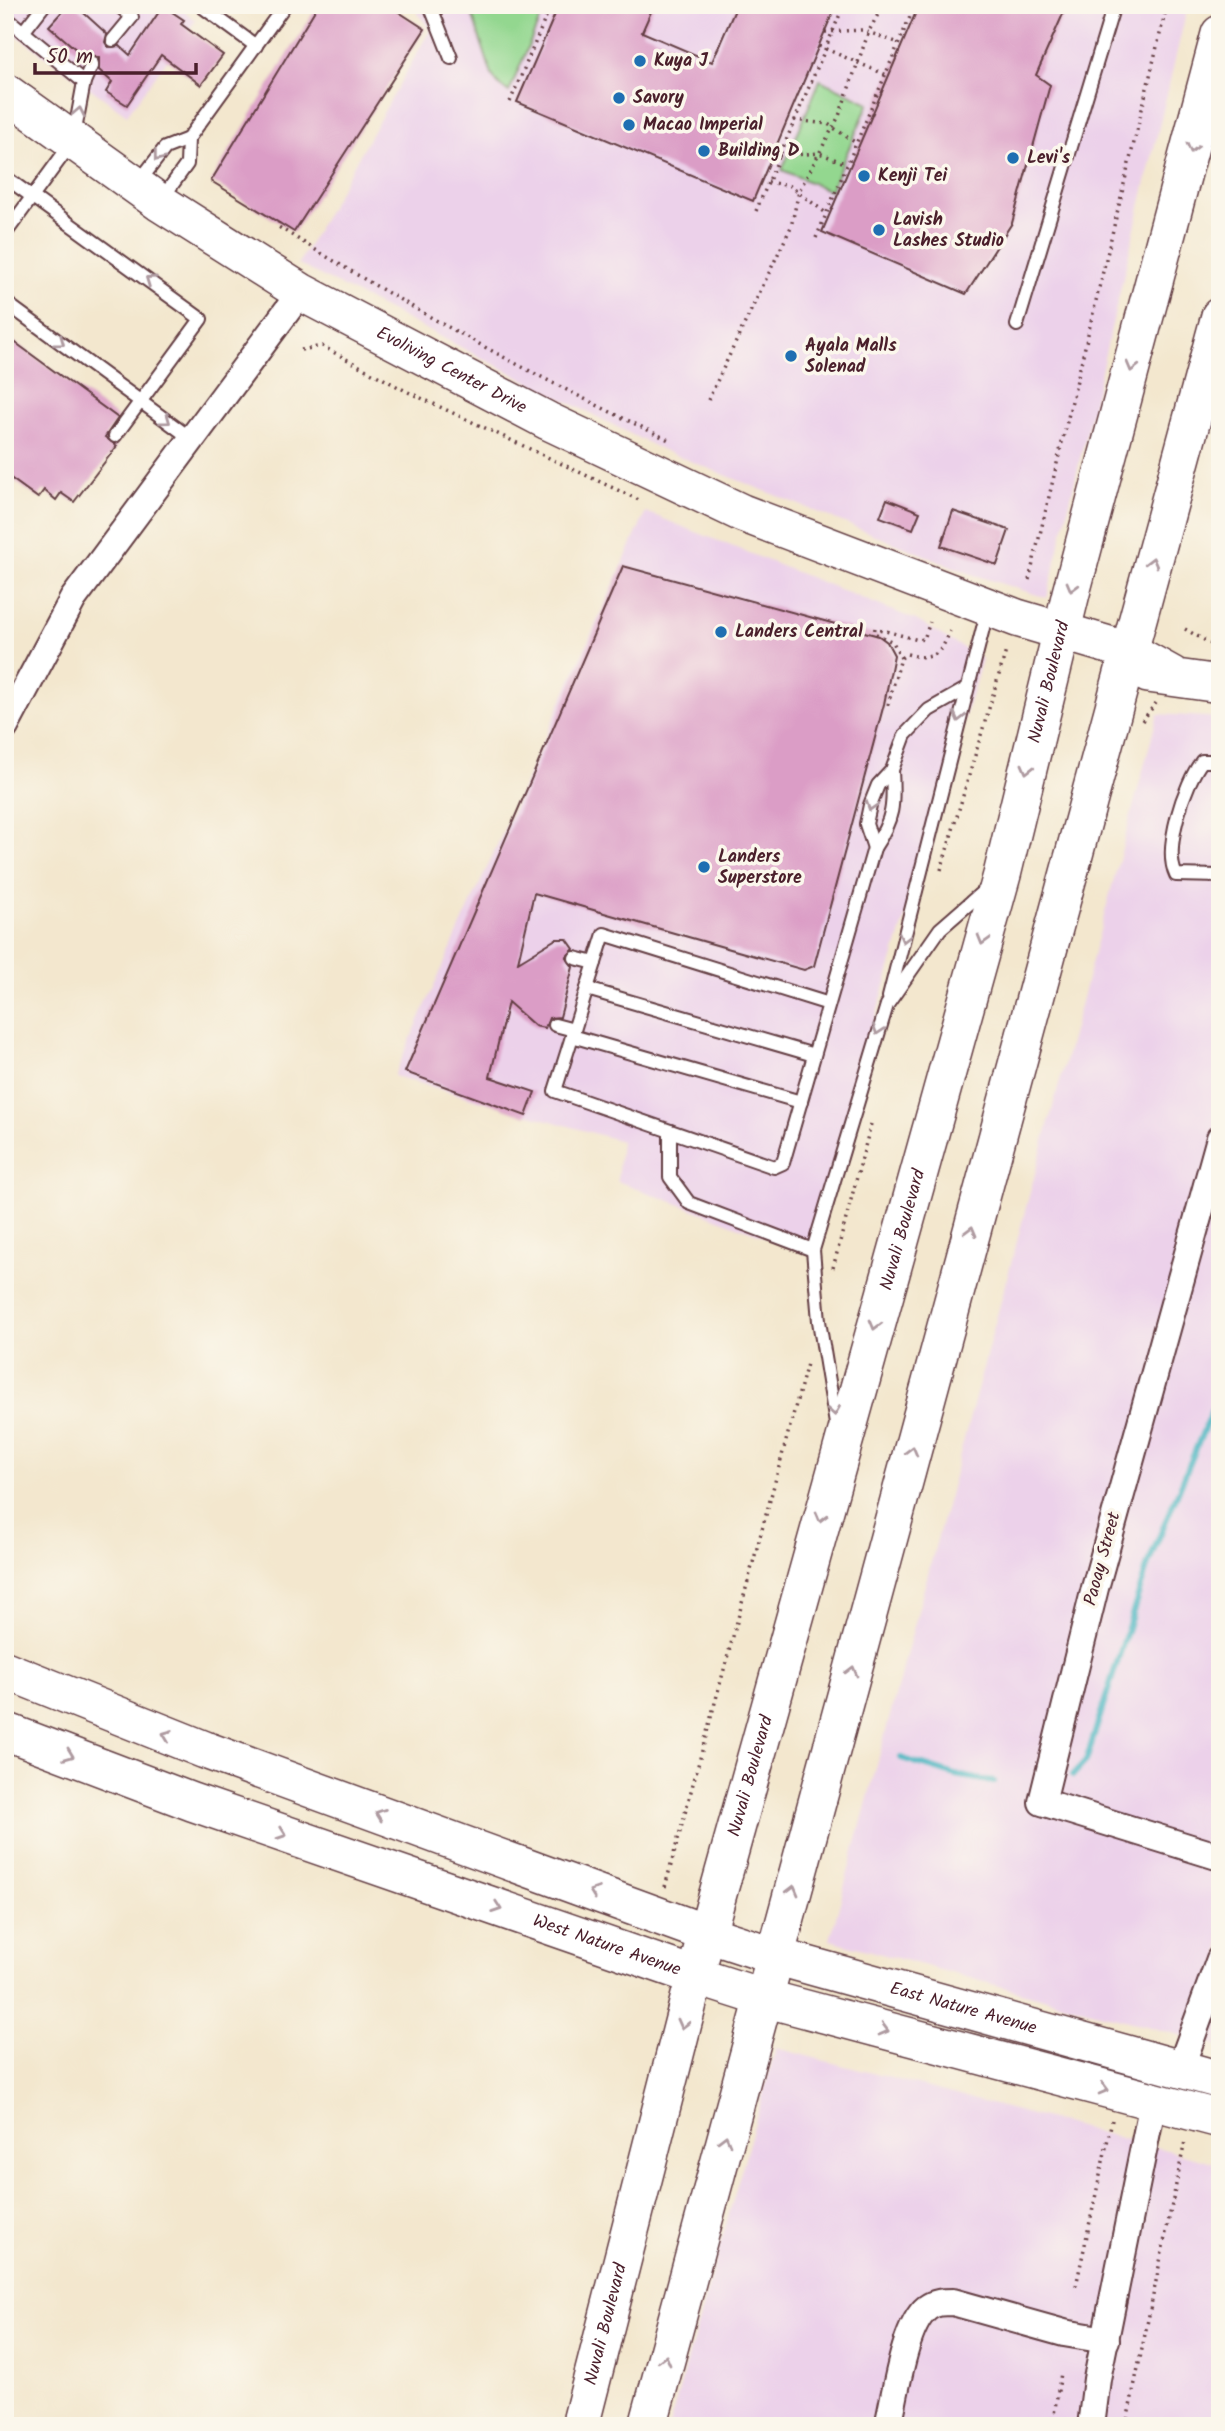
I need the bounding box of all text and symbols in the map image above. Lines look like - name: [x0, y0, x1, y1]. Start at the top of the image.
- scale bar: [35, 32, 196, 76]
- text: 50 m: [46, 41, 93, 74]
- place label: Kuya J: [654, 47, 709, 76]
- marker: Kuya J: [632, 53, 648, 69]
- place label: Savory: [633, 84, 684, 113]
- marker: Savory: [611, 90, 627, 106]
- one-way arrow: [71, 106, 86, 117]
- place label: Macao Imperial: [643, 111, 763, 140]
- marker: Macao Imperial: [621, 117, 637, 133]
- place label: Building D: [718, 137, 799, 166]
- one-way arrow: [1186, 142, 1200, 154]
- marker: Building D: [696, 143, 712, 159]
- place label: Levi's: [1027, 144, 1071, 173]
- one-way arrow: [154, 149, 167, 161]
- marker: Levi's: [1005, 150, 1021, 166]
- place label: Kenji Tei: [878, 162, 947, 191]
- marker: Kenji Tei: [856, 168, 872, 184]
- place label: Lavish Lashes Studio: [893, 206, 1004, 256]
- marker: Lavish Lashes Studio: [871, 222, 887, 238]
- one-way arrow: [145, 276, 158, 288]
- street label: Evoliving Center Drive: [371, 319, 532, 422]
- place label: Ayala Malls Solenad: [805, 332, 897, 382]
- one-way arrow: [52, 334, 65, 347]
- marker: Ayala Malls Solenad: [783, 348, 799, 364]
- one-way arrow: [1126, 361, 1141, 373]
- one-way arrow: [158, 412, 171, 425]
- one-way arrow: [1143, 556, 1158, 568]
- one-way arrow: [1066, 581, 1081, 593]
- street label: Nuvali Boulevard: [1020, 617, 1078, 746]
- place label: Landers Central: [735, 618, 863, 647]
- marker: Landers Central: [713, 624, 729, 640]
- one-way arrow: [953, 711, 967, 723]
- one-way arrow: [1021, 763, 1035, 775]
- one-way arrow: [864, 800, 879, 812]
- place label: Landers Superstore: [718, 843, 802, 893]
- marker: Landers Superstore: [696, 859, 712, 875]
- one-way arrow: [898, 932, 912, 944]
- one-way arrow: [976, 934, 991, 946]
- one-way arrow: [872, 1023, 886, 1035]
- street label: Nuvali Boulevard: [872, 1165, 934, 1294]
- one-way arrow: [963, 1226, 977, 1238]
- one-way arrow: [869, 1319, 884, 1331]
- one-way arrow: [826, 1405, 841, 1417]
- one-way arrow: [904, 1445, 918, 1457]
- street label: Paoay Street: [1077, 1508, 1130, 1609]
- one-way arrow: [815, 1511, 829, 1523]
- one-way arrow: [844, 1665, 858, 1677]
- street label: Nuvali Boulevard: [720, 1711, 782, 1840]
- one-way arrow: [162, 1729, 174, 1743]
- one-way arrow: [62, 1747, 74, 1761]
- one-way arrow: [375, 1808, 387, 1822]
- one-way arrow: [276, 1826, 288, 1840]
- one-way arrow: [784, 1884, 799, 1896]
- one-way arrow: [588, 1887, 600, 1901]
- one-way arrow: [491, 1900, 503, 1914]
- street label: West Nature Avenue: [529, 1907, 685, 1984]
- street label: East Nature Avenue: [886, 1974, 1040, 2043]
- one-way arrow: [677, 2018, 691, 2030]
- one-way arrow: [878, 2022, 890, 2036]
- one-way arrow: [1098, 2080, 1110, 2095]
- one-way arrow: [717, 2134, 731, 2146]
- street label: Nuvali Boulevard: [577, 2259, 636, 2388]
- one-way arrow: [657, 2354, 671, 2366]

